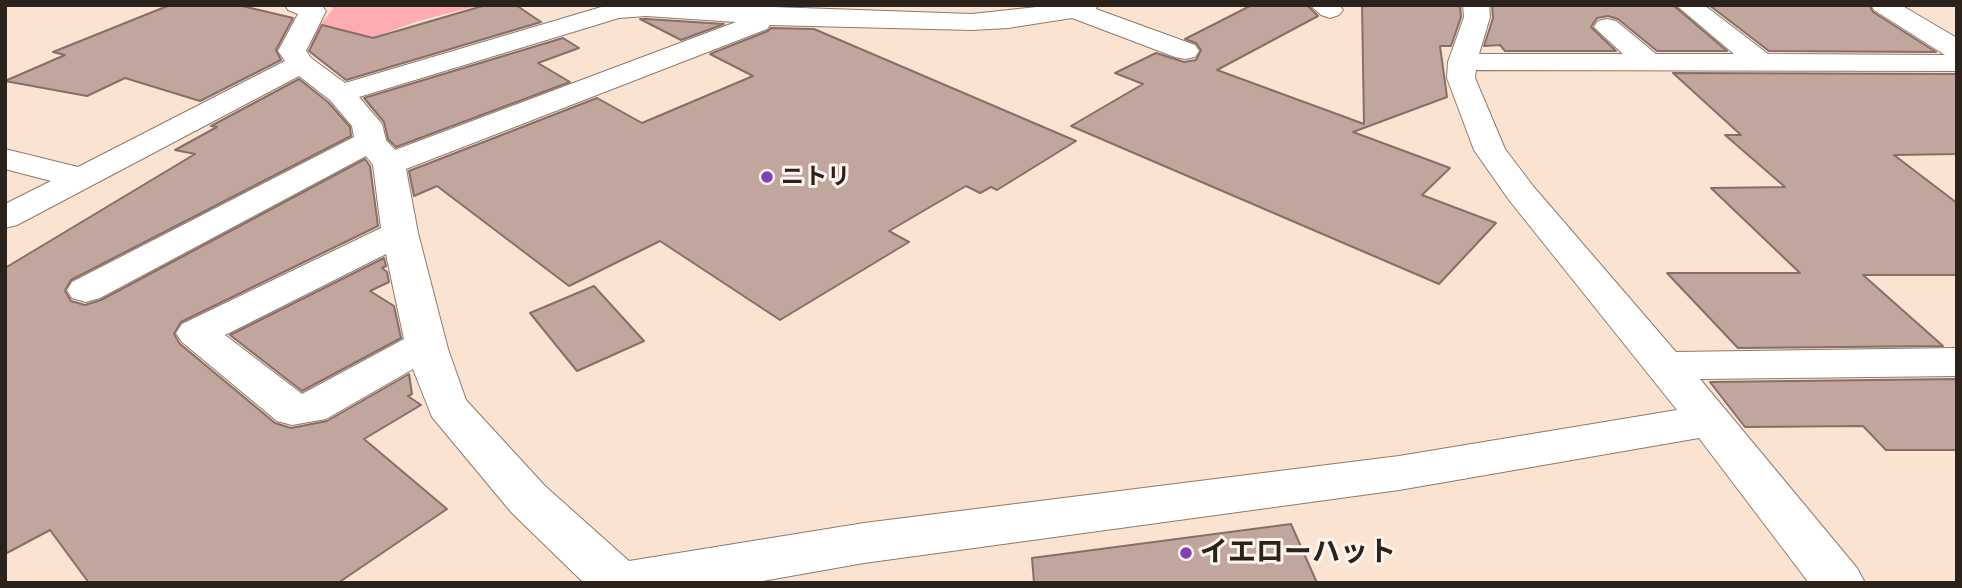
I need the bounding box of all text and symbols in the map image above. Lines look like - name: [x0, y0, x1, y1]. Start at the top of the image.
- place label: ニトリ: [781, 163, 850, 191]
- marker: ニトリ: [759, 169, 775, 185]
- place label: イエローハット: [1200, 536, 1396, 570]
- marker: イエローハット: [1178, 545, 1194, 561]

